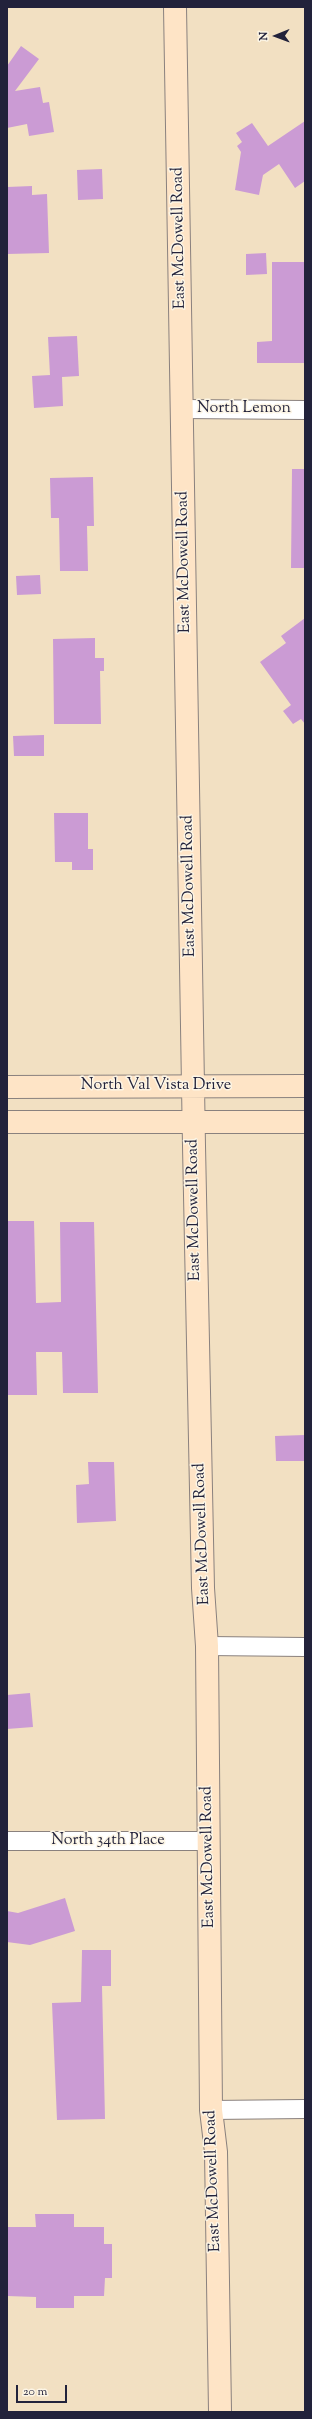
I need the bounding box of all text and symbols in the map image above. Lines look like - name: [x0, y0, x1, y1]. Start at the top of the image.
- north arrow: [256, 16, 296, 56]
- text: N: [256, 32, 272, 41]
- street label: East McDowell Road: [169, 167, 191, 309]
- street label: North Lemon: [197, 399, 291, 419]
- street label: East McDowell Road: [174, 491, 196, 633]
- street label: East McDowell Road: [179, 815, 201, 957]
- street label: North Val Vista Drive: [81, 1076, 231, 1096]
- street label: East McDowell Road: [184, 1139, 206, 1281]
- street label: East McDowell Road: [191, 1463, 215, 1605]
- street label: East McDowell Road: [198, 1786, 220, 1928]
- street label: North 34th Place: [51, 1831, 165, 1851]
- street label: East McDowell Road: [202, 2110, 226, 2252]
- scale bar: [18, 2377, 69, 2403]
- text: 20 m: [23, 2383, 47, 2401]

